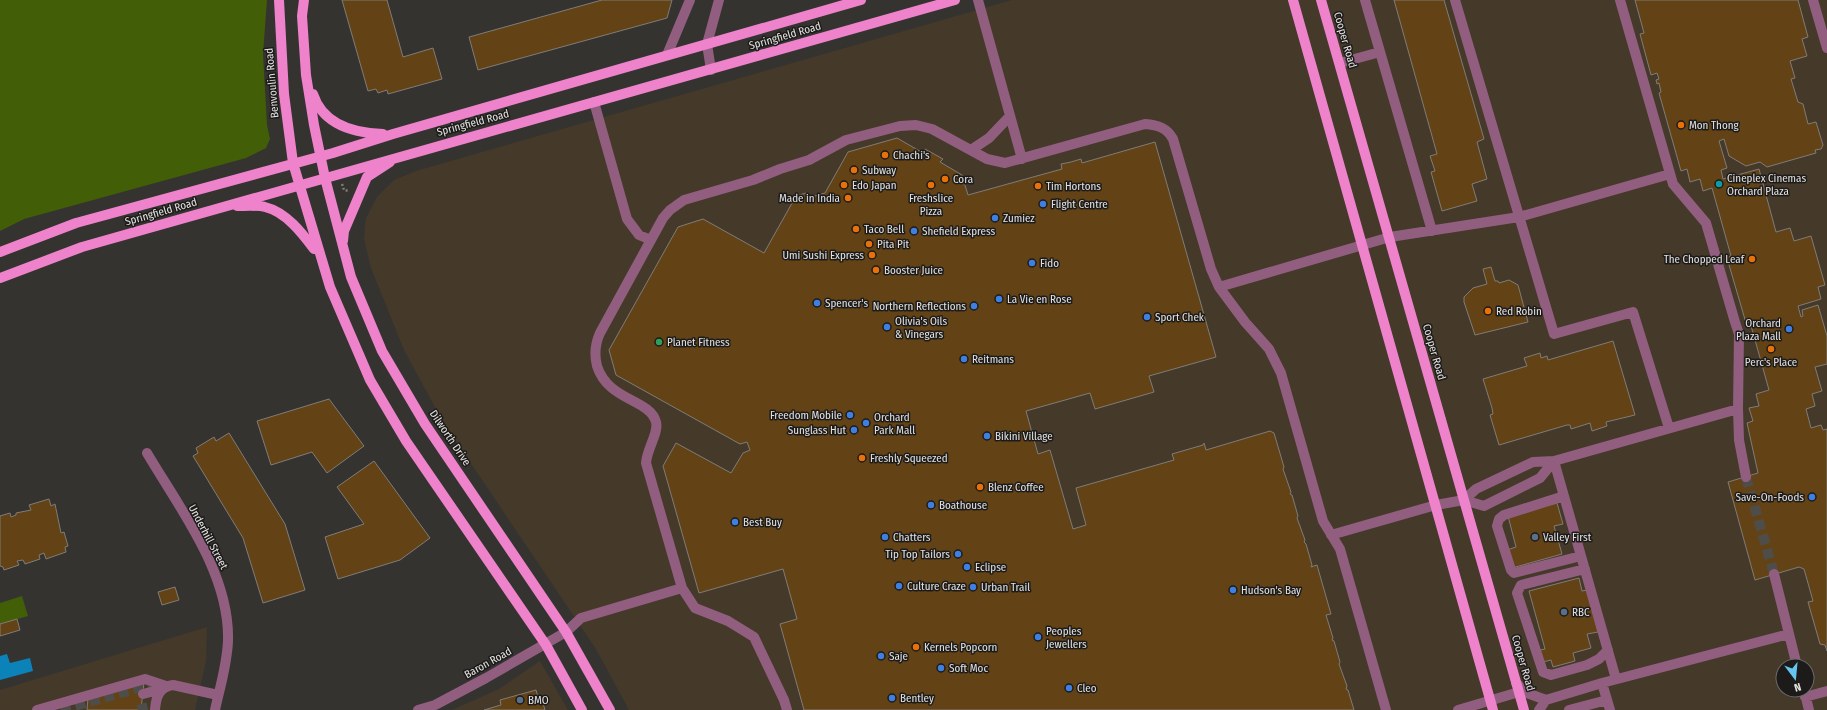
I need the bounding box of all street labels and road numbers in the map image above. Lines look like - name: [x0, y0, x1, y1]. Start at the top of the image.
- street label: Cooper Road: [1331, 11, 1359, 69]
- street label: Springfield Road: [748, 20, 822, 52]
- street label: Benvoulin Road: [262, 47, 282, 119]
- street label: Springfield Road: [435, 107, 511, 139]
- street label: Springfield Road: [124, 196, 198, 228]
- street label: Cooper Road: [1420, 323, 1448, 381]
- street label: Dilworth Drive: [427, 408, 473, 468]
- street label: Underhill Street: [185, 502, 231, 572]
- street label: Cooper Road: [1509, 634, 1537, 692]
- street label: Baron Road: [462, 645, 514, 681]

